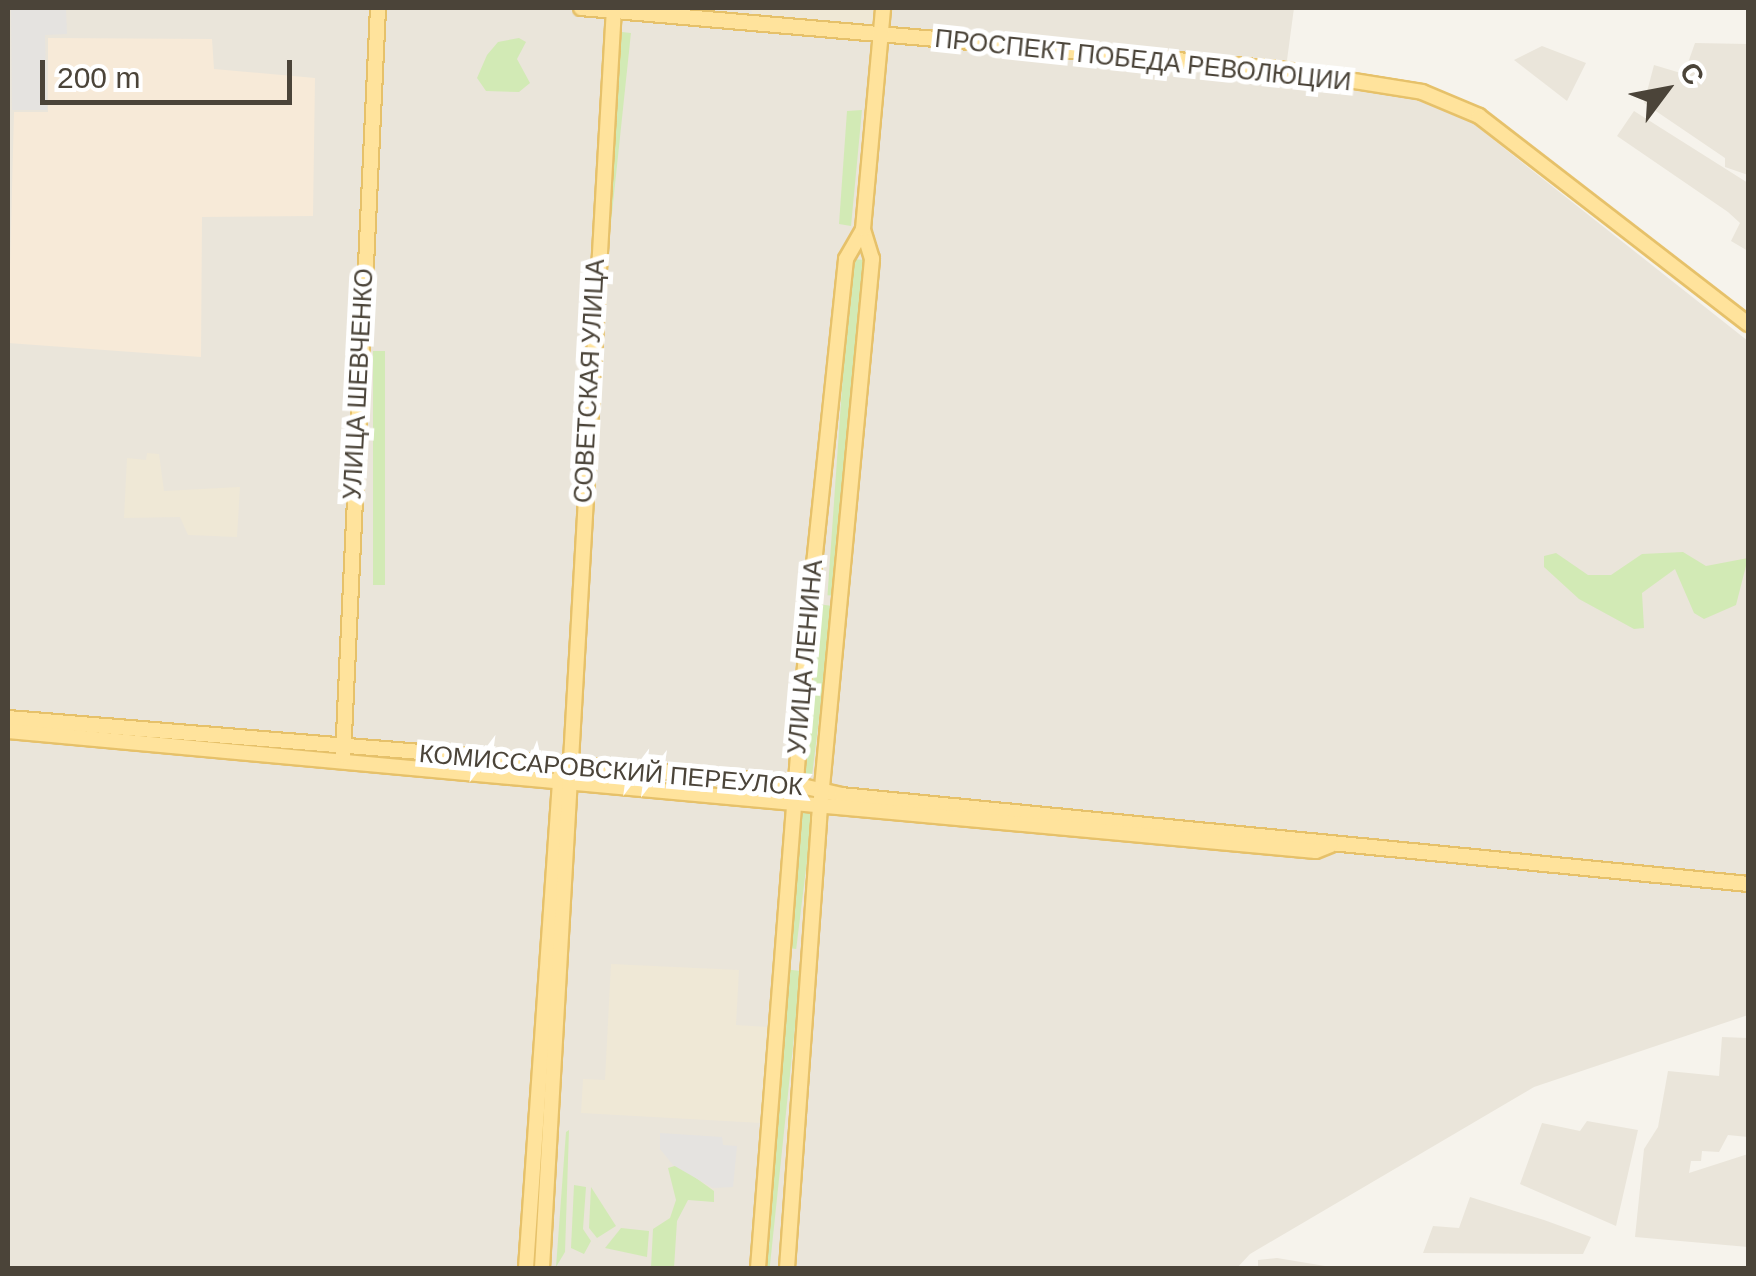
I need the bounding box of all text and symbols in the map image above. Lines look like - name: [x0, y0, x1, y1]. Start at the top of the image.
- street label: ПРОСПЕКТ ПОБЕДА РЕВОЛЮЦИИ: [933, 23, 1353, 97]
- scale bar: [45, 40, 298, 102]
- north arrow: [1616, 40, 1716, 140]
- text: С: [1673, 57, 1710, 91]
- text: 200 m: [57, 61, 140, 94]
- street label: СОВЕТСКАЯ УЛИЦА: [568, 258, 610, 504]
- street label: УЛИЦА ШЕВЧЕНКО: [337, 267, 379, 501]
- street label: УЛИЦА ЛЕНИНА: [782, 558, 828, 756]
- street label: КОМИССАРОВСКИЙ ПЕРЕУЛОК: [418, 738, 804, 802]

